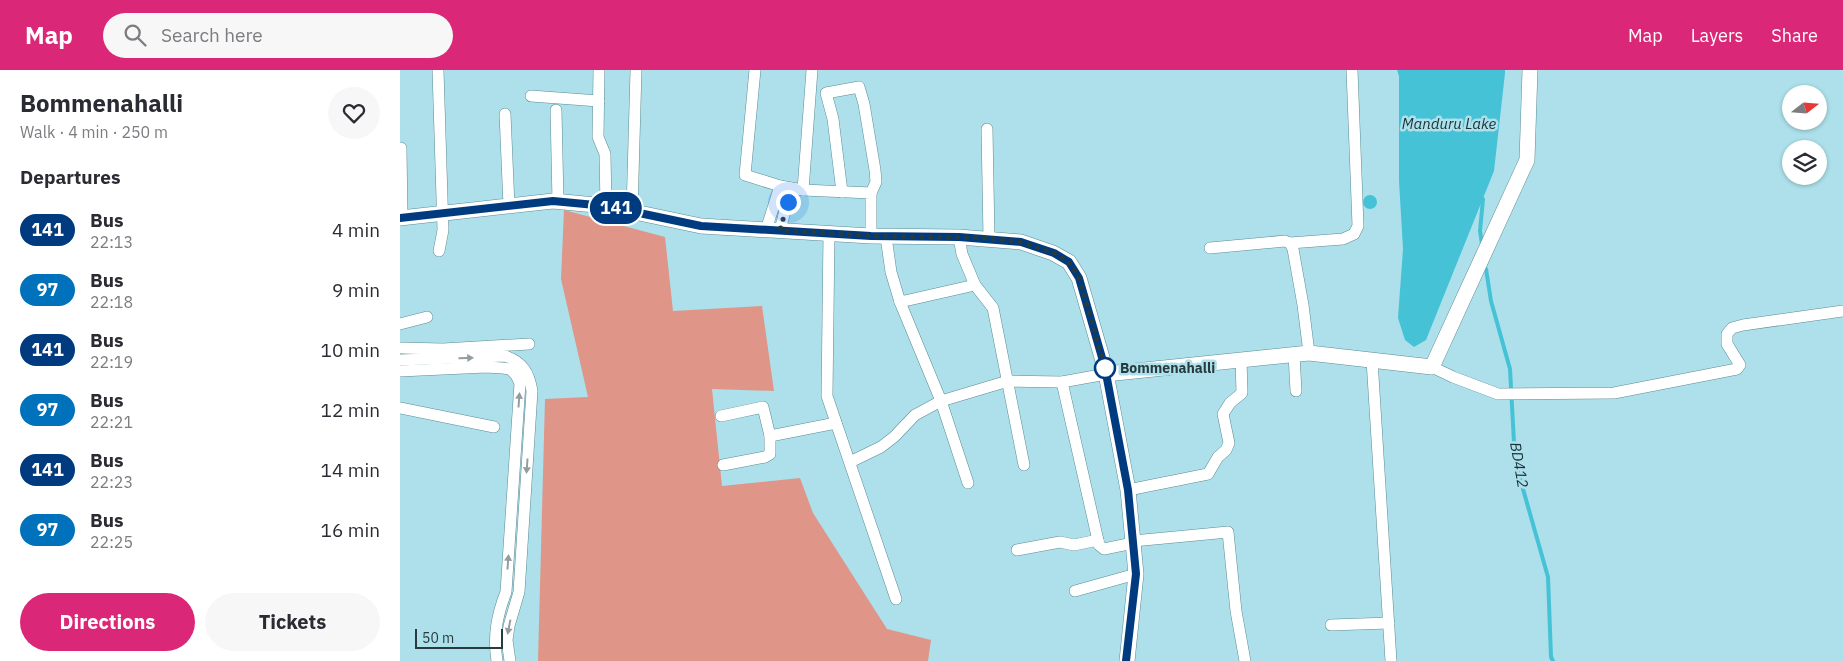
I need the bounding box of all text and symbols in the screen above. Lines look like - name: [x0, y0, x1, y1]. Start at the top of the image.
- search box: [103, 13, 453, 58]
- text: Map: [25, 19, 73, 51]
- icon: search: [121, 21, 149, 49]
- text: Search here: [161, 23, 263, 47]
- text: Map: [1628, 24, 1663, 47]
- text: Layers: [1691, 24, 1743, 47]
- text: Share: [1771, 24, 1818, 47]
- north arrow: [1782, 85, 1828, 130]
- map controls: [1782, 85, 1827, 185]
- text: Bommenahalli: [20, 87, 183, 119]
- button: heart: [328, 87, 380, 139]
- water label: Manduru Lake: [1402, 114, 1497, 133]
- text: Walk · 4 min · 250 m: [20, 122, 168, 142]
- button: layers: [1782, 140, 1827, 185]
- text: Departures: [20, 165, 120, 189]
- your location: [776, 190, 801, 215]
- line badge: 141: [587, 192, 645, 224]
- text: 141: [600, 196, 632, 219]
- text: Bus: [90, 208, 124, 232]
- text: 141: [31, 218, 64, 241]
- text: 4 min: [332, 218, 380, 242]
- text: 22:13: [90, 232, 133, 252]
- text: Bus: [90, 268, 124, 292]
- text: 97: [37, 278, 58, 301]
- text: 9 min: [332, 278, 380, 302]
- text: 22:18: [90, 292, 133, 312]
- text: Bus: [90, 328, 124, 352]
- text: 141: [31, 338, 64, 361]
- text: 10 min: [321, 338, 380, 362]
- text: 22:19: [90, 352, 133, 372]
- one-way arrow: [458, 353, 474, 361]
- marker: Bommenahalli: [1094, 357, 1116, 379]
- place label: Bommenahalli: [1120, 359, 1215, 377]
- text: Bus: [90, 388, 124, 412]
- one-way arrow: [515, 391, 523, 407]
- text: 97: [37, 398, 58, 421]
- text: 12 min: [321, 398, 380, 422]
- text: 22:21: [90, 412, 133, 432]
- water label: BD412: [1506, 441, 1533, 489]
- text: Bus: [90, 448, 124, 472]
- text: 141: [31, 458, 64, 481]
- text: 14 min: [321, 458, 380, 482]
- one-way arrow: [523, 459, 531, 475]
- text: 22:23: [90, 472, 133, 492]
- text: Bus: [90, 508, 124, 532]
- text: 97: [37, 518, 58, 541]
- text: 16 min: [321, 518, 380, 542]
- text: 22:25: [90, 532, 133, 552]
- one-way arrow: [504, 553, 512, 569]
- button: Directions: [20, 593, 195, 651]
- button: Tickets: [205, 593, 380, 651]
- one-way arrow: [505, 620, 513, 636]
- scale bar: [415, 626, 502, 649]
- text: 50 m: [422, 629, 454, 647]

